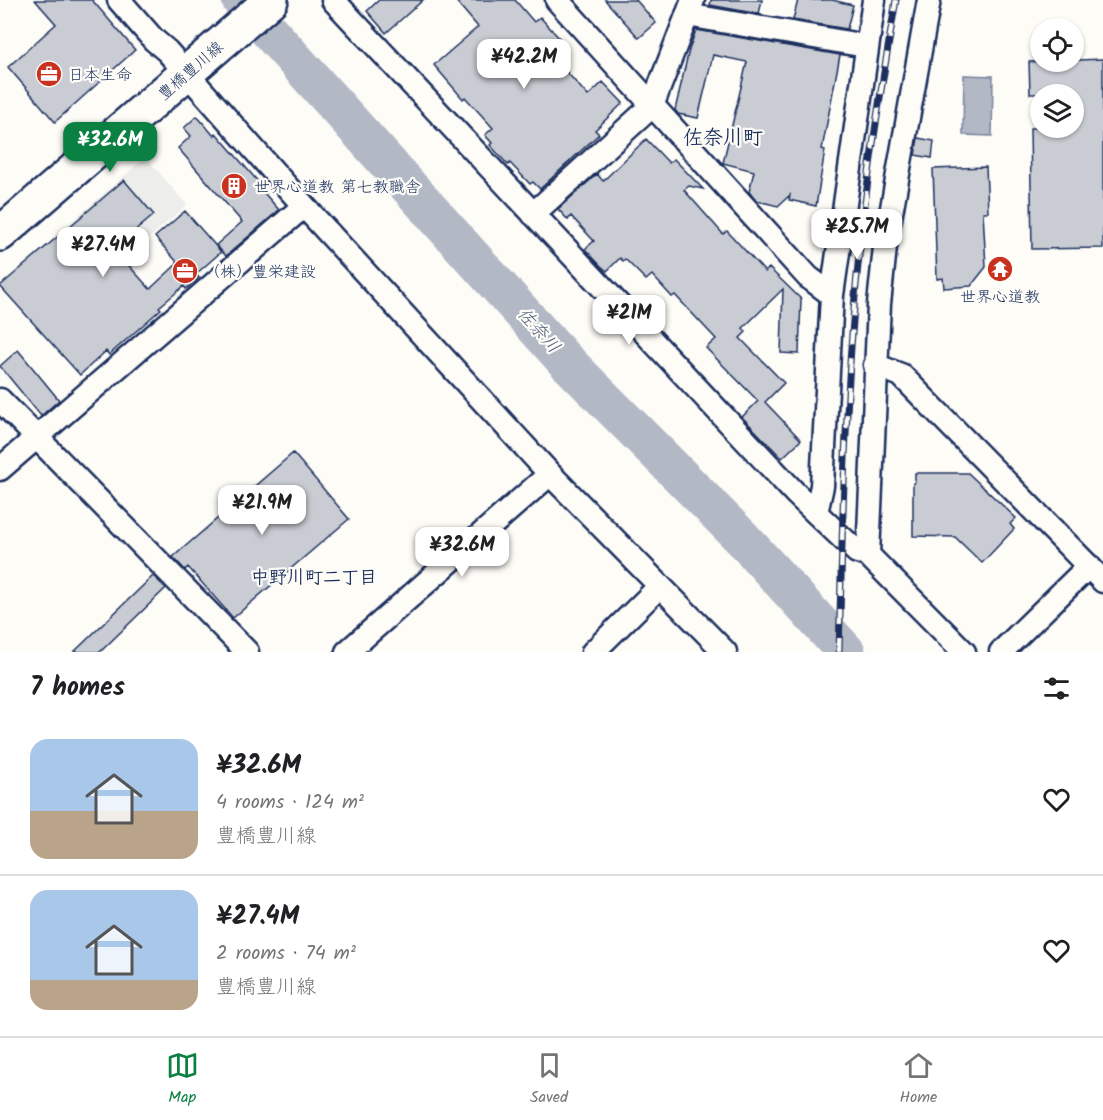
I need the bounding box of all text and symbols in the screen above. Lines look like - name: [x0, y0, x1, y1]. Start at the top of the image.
- map controls: [1030, 18, 1084, 138]
- button: locate: [1030, 18, 1084, 72]
- street label: 豊橋豊川線: [153, 35, 229, 107]
- pin: ¥42.2M: [475, 39, 573, 90]
- text: ¥42.2M: [491, 42, 557, 74]
- office icon: 日本生命: [34, 59, 64, 89]
- place label: 日本生命: [68, 63, 132, 88]
- button: layers: [1030, 84, 1084, 138]
- pin: ¥32.6M: [61, 122, 159, 173]
- district label: 佐奈川町: [683, 123, 763, 155]
- text: ¥32.6M: [77, 125, 143, 157]
- building icon: 世界心道教 第七教職舎: [219, 171, 249, 201]
- place label: 世界心道教 第七教職舎: [254, 175, 420, 200]
- pin: ¥25.7M: [808, 209, 906, 260]
- text: ¥25.7M: [825, 212, 889, 244]
- pin: ¥27.4M: [54, 227, 152, 278]
- text: ¥27.4M: [71, 230, 135, 262]
- temple icon: 世界心道教: [985, 254, 1015, 284]
- office icon: （株）豊栄建設: [170, 256, 200, 286]
- place label: （株）豊栄建設: [204, 260, 316, 285]
- place label: 世界心道教: [960, 285, 1040, 310]
- pin: ¥21M: [593, 295, 665, 346]
- text: ¥21M: [606, 298, 652, 330]
- water label: 佐奈川: [509, 301, 567, 361]
- pin: ¥21.9M: [213, 485, 311, 536]
- text: ¥21.9M: [232, 488, 292, 520]
- pin: ¥32.6M: [413, 527, 511, 578]
- text: ¥32.6M: [429, 530, 495, 562]
- district label: 中野川町二丁目: [251, 564, 377, 593]
- text: 7 homes: [30, 667, 125, 709]
- icon: filters: [1040, 672, 1073, 705]
- text: ¥32.6M: [216, 745, 301, 787]
- icon: home: [78, 763, 150, 835]
- icon: heart: [1040, 783, 1073, 816]
- text: 4 rooms · 124 m²: [216, 787, 364, 819]
- text: 豊橋豊川線: [216, 821, 316, 853]
- text: ¥27.4M: [216, 896, 299, 938]
- icon: home: [78, 914, 150, 986]
- icon: heart: [1040, 934, 1073, 967]
- text: 2 rooms · 74 m²: [216, 938, 356, 970]
- text: 豊橋豊川線: [216, 972, 316, 1004]
- tab: Map: [166, 1049, 199, 1110]
- tab: Saved: [530, 1049, 568, 1110]
- tab: Home: [899, 1049, 937, 1110]

